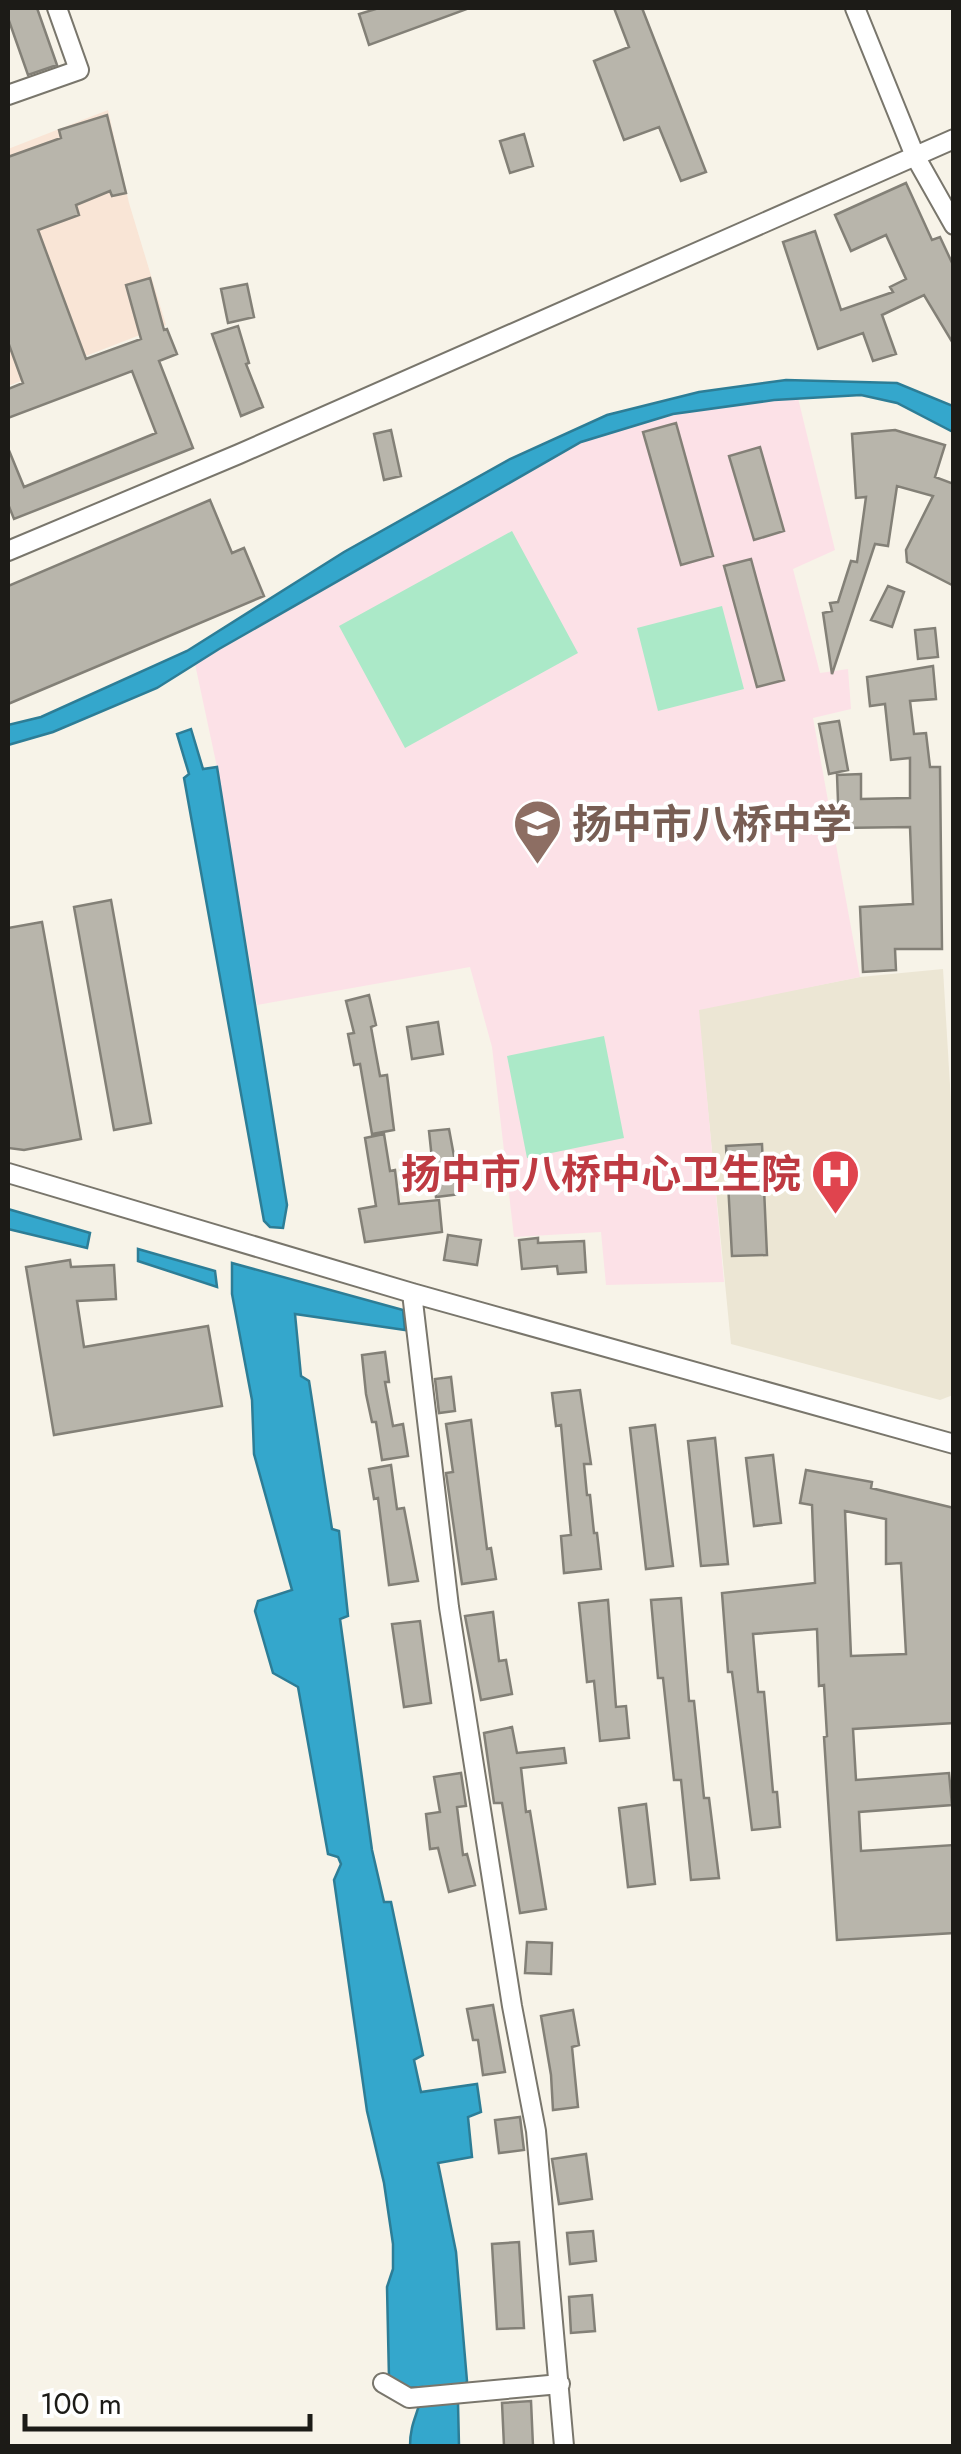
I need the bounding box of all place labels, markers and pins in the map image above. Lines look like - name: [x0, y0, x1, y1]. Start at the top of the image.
- place label: 扬中市八桥中学: [572, 795, 852, 853]
- school or university icon: 扬中市八桥中学: [511, 798, 563, 866]
- place label: 扬中市八桥中心卫生院: [401, 1145, 801, 1203]
- hospital icon: 扬中市八桥中心卫生院: [810, 1148, 862, 1216]

